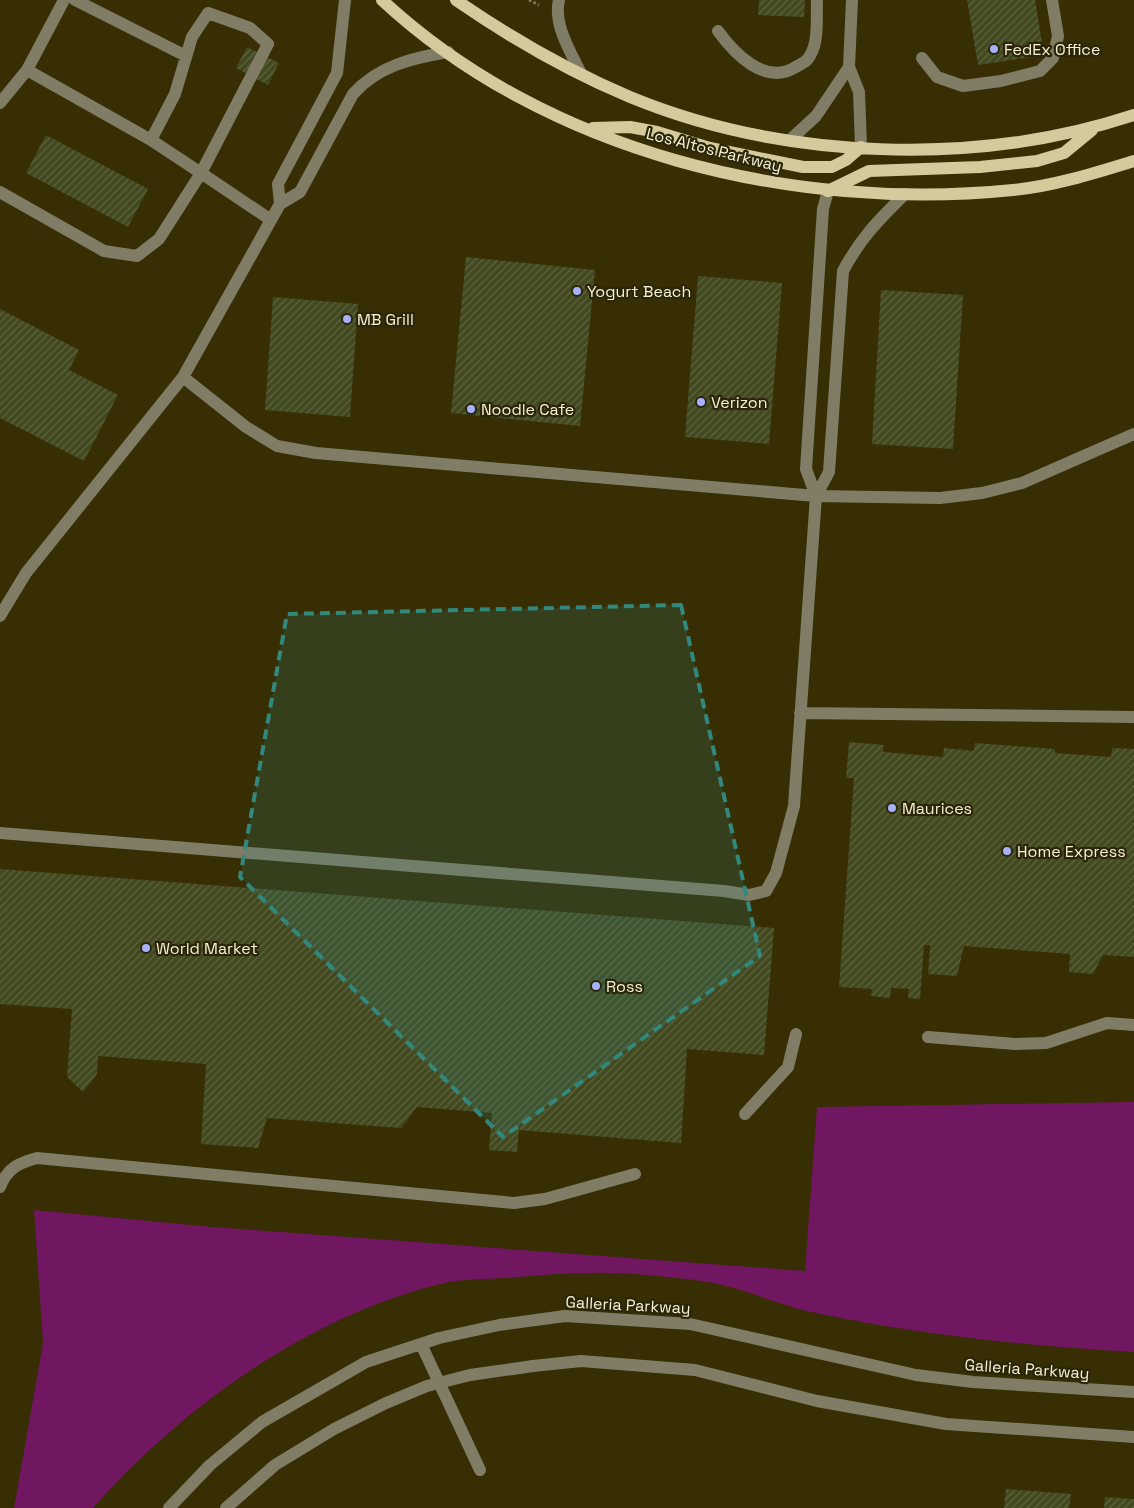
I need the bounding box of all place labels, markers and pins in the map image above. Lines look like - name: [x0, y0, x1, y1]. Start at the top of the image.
- place label: FedEx Office: [1004, 39, 1100, 60]
- marker: FedEx Office: [988, 43, 1000, 55]
- place label: Yogurt Beach: [587, 281, 691, 302]
- marker: Yogurt Beach: [571, 285, 583, 297]
- place label: MB Grill: [357, 309, 414, 330]
- marker: MB Grill: [341, 313, 353, 325]
- place label: Verizon: [711, 392, 767, 413]
- marker: Verizon: [695, 396, 707, 408]
- place label: Noodle Cafe: [481, 399, 574, 420]
- marker: Noodle Cafe: [465, 403, 477, 415]
- place label: Maurices: [902, 798, 972, 819]
- marker: Maurices: [886, 802, 898, 814]
- place label: Home Express: [1017, 841, 1126, 862]
- marker: Home Express: [1001, 845, 1013, 857]
- place label: World Market: [156, 938, 258, 959]
- marker: World Market: [140, 942, 152, 954]
- place label: Ross: [606, 976, 643, 997]
- marker: Ross: [590, 980, 602, 992]

